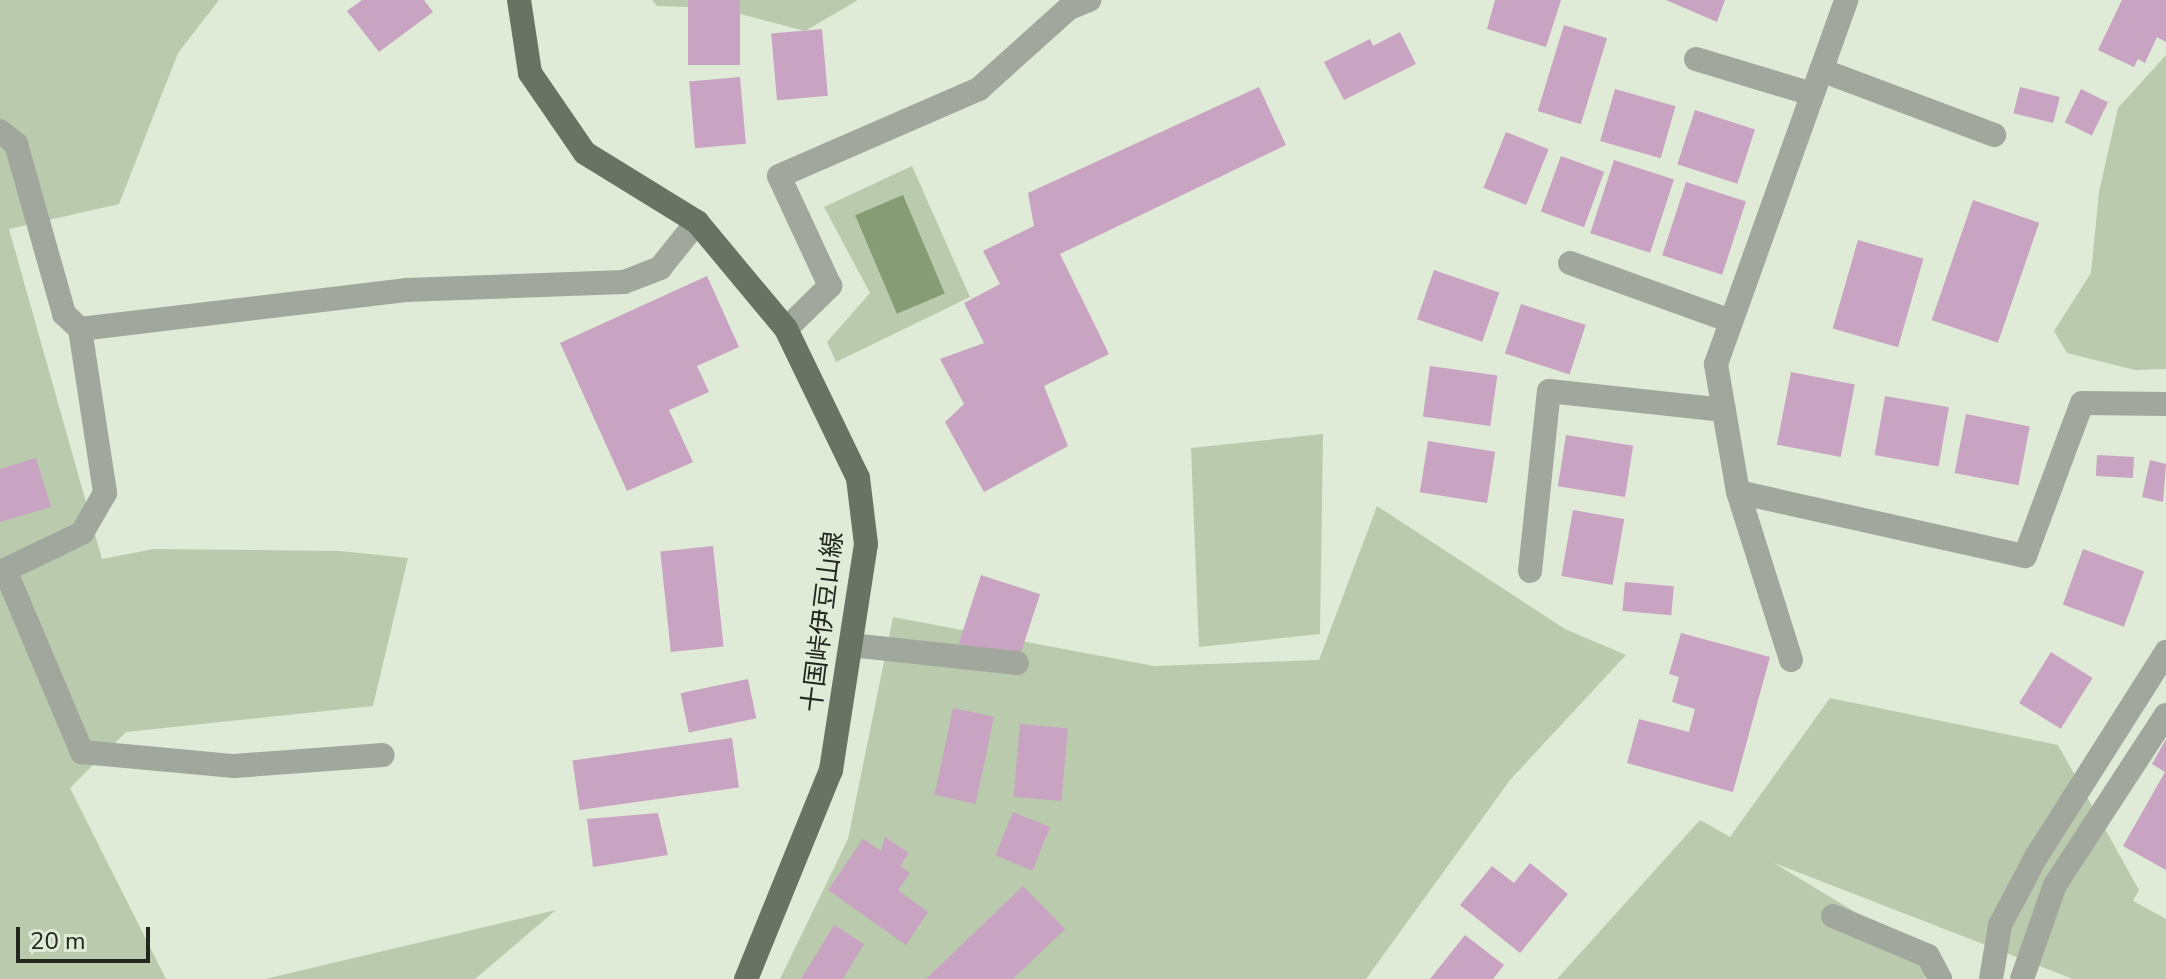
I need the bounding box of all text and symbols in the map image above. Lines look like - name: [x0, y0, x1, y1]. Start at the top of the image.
- street label: 十国峠伊豆山線: [796, 530, 850, 714]
- scale bar: [20, 911, 154, 961]
- text: 20 m: [30, 925, 86, 957]

